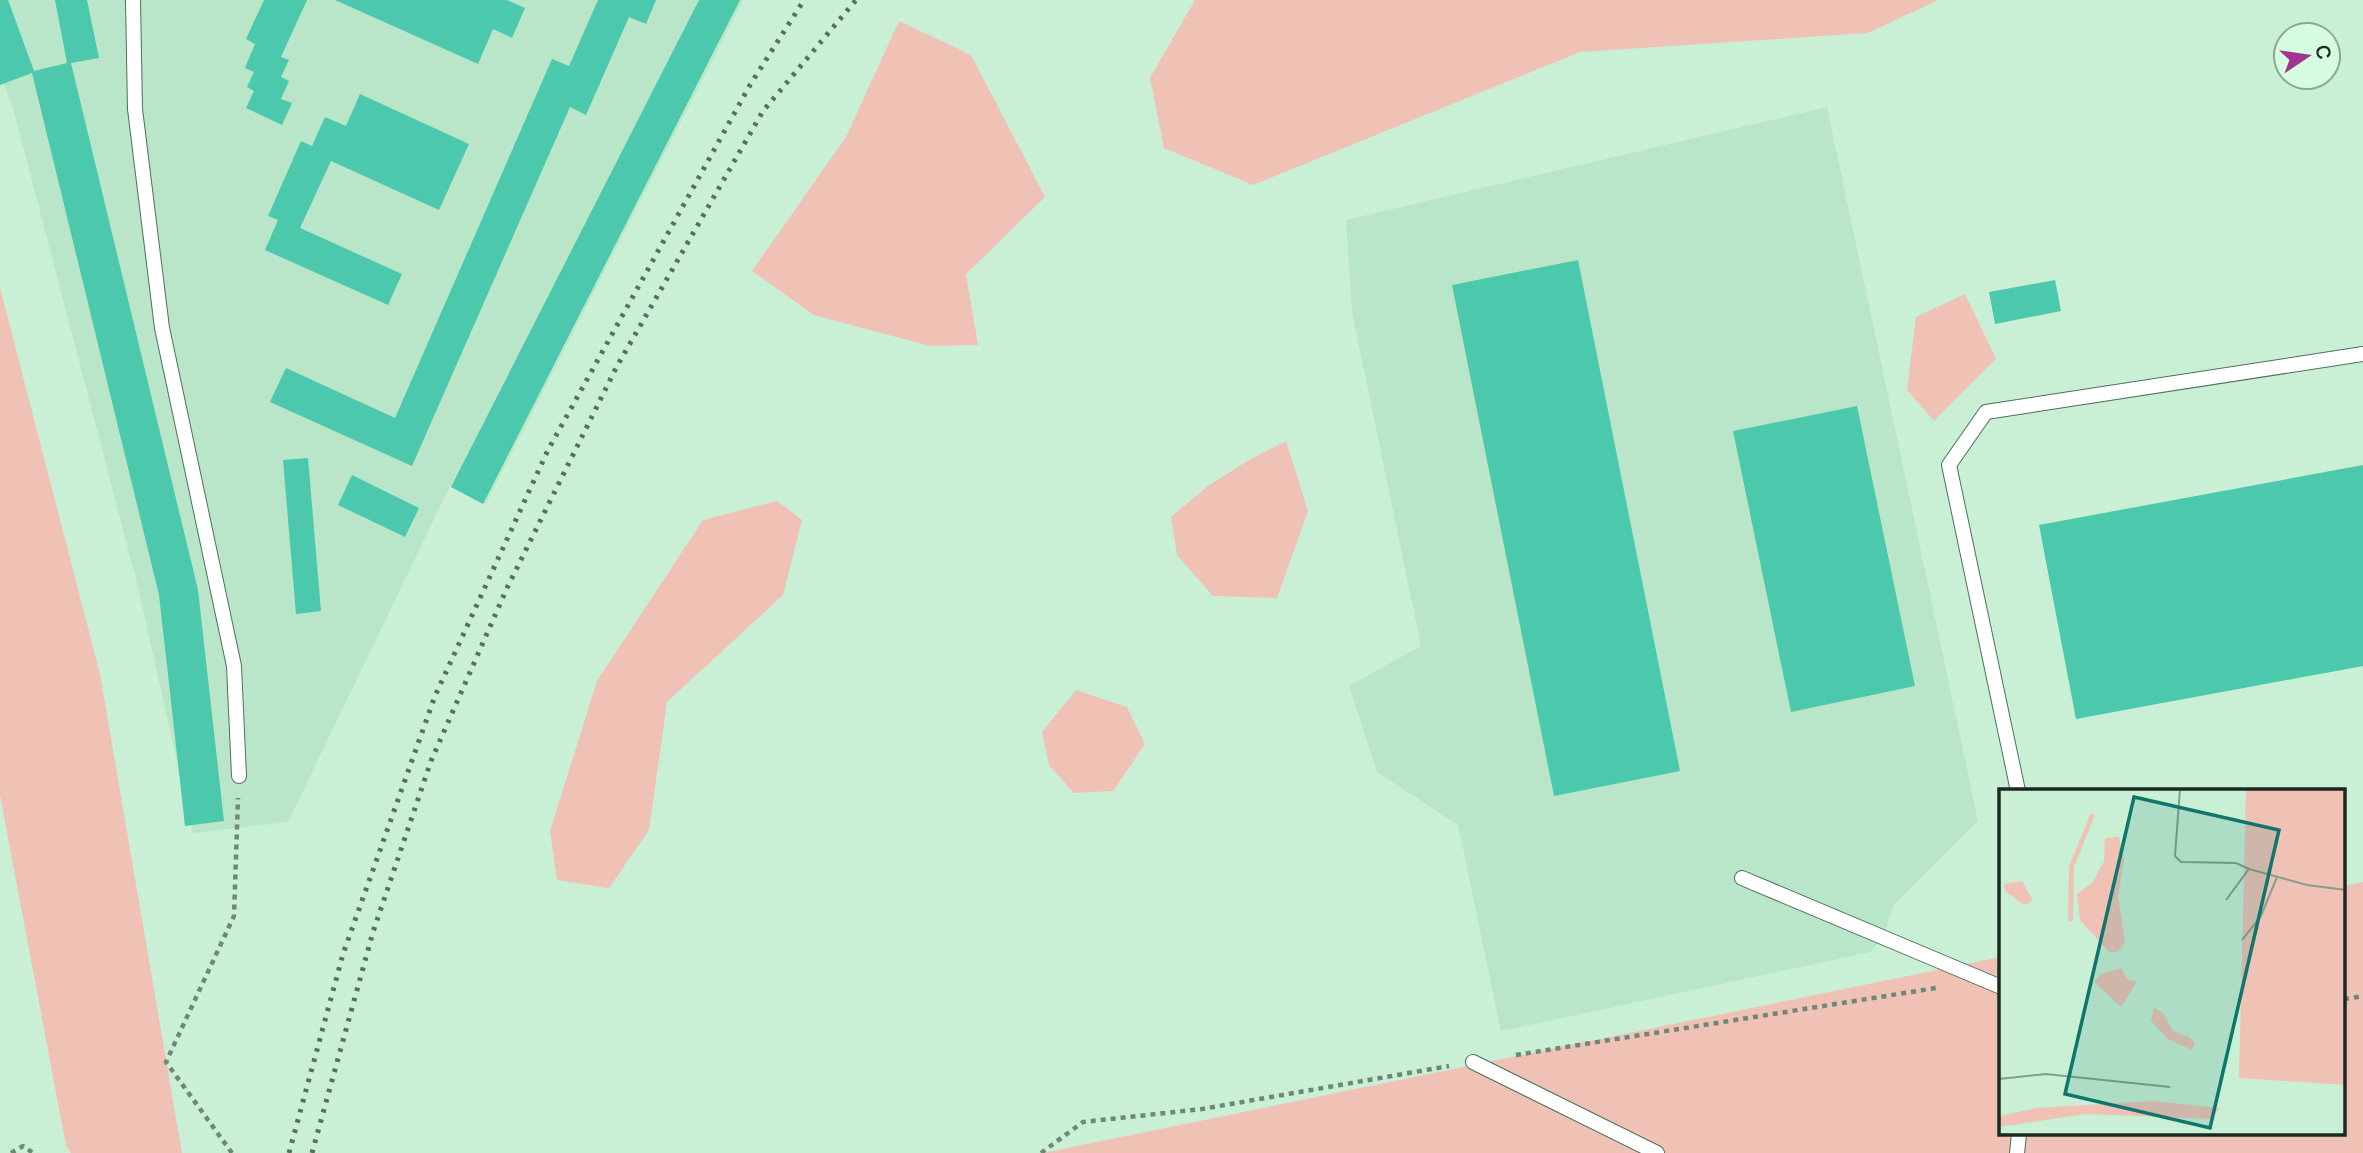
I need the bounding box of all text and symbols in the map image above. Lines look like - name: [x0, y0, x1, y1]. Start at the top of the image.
- north arrow: [2272, 21, 2342, 91]
- text: С: [2309, 42, 2338, 62]
- inset map: [1999, 789, 2346, 1136]

